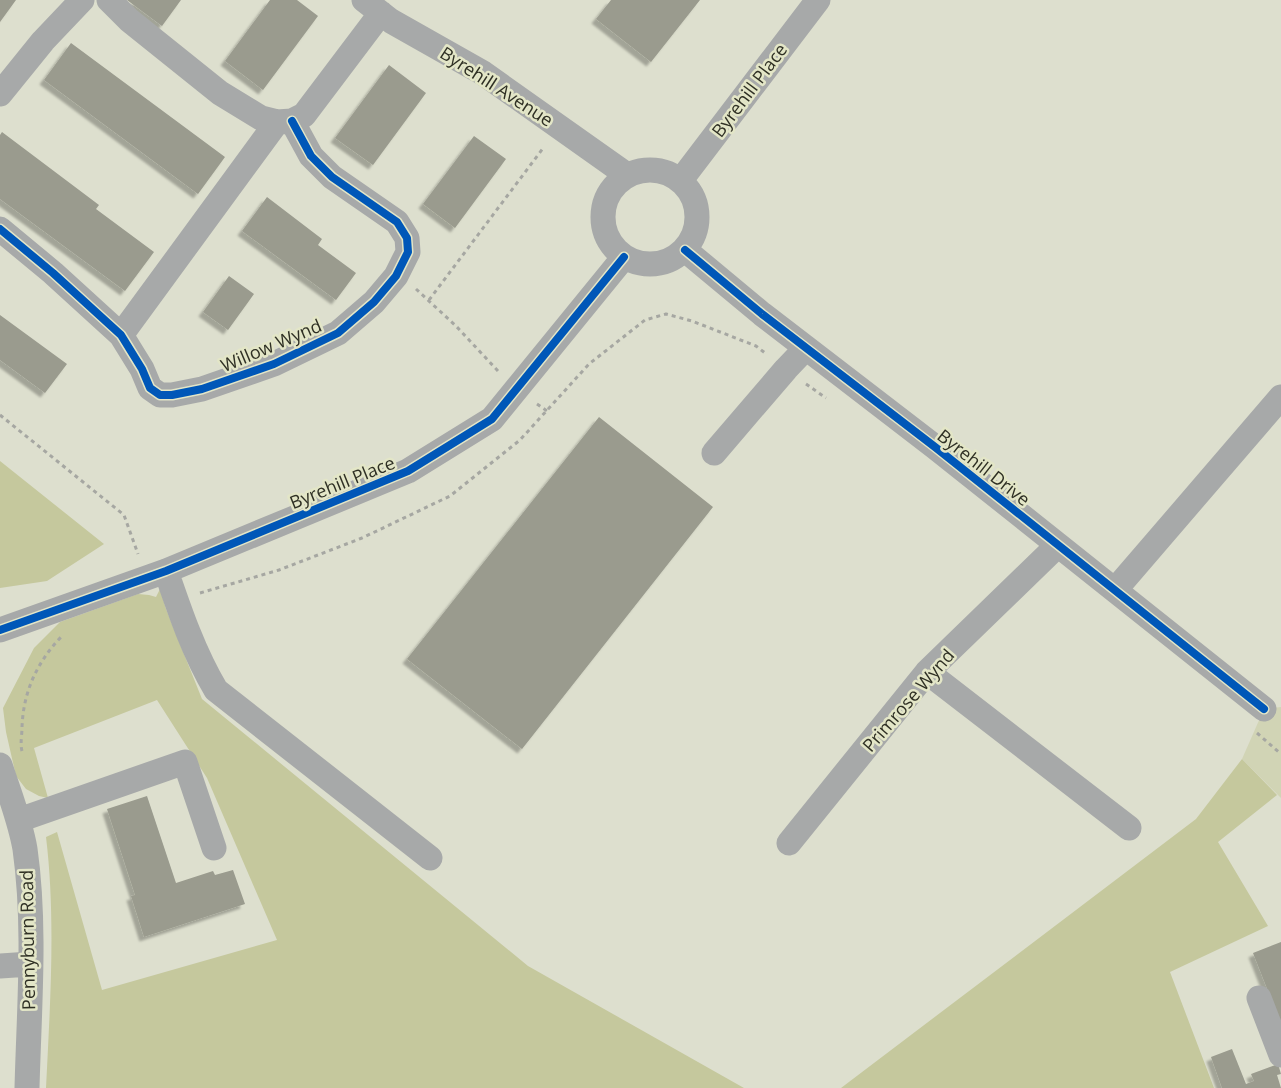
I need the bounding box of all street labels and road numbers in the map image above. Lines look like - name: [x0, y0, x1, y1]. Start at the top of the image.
- street label: Byrehill Place: [706, 38, 792, 142]
- street label: Byrehill Avenue: [436, 41, 558, 131]
- street label: Willow Wynd: [217, 313, 325, 377]
- street label: Byrehill Drive: [933, 423, 1035, 511]
- street label: Byrehill Place: [286, 450, 398, 514]
- street label: Primrose Wynd: [857, 644, 959, 756]
- street label: Pennyburn Road: [14, 870, 40, 1010]

